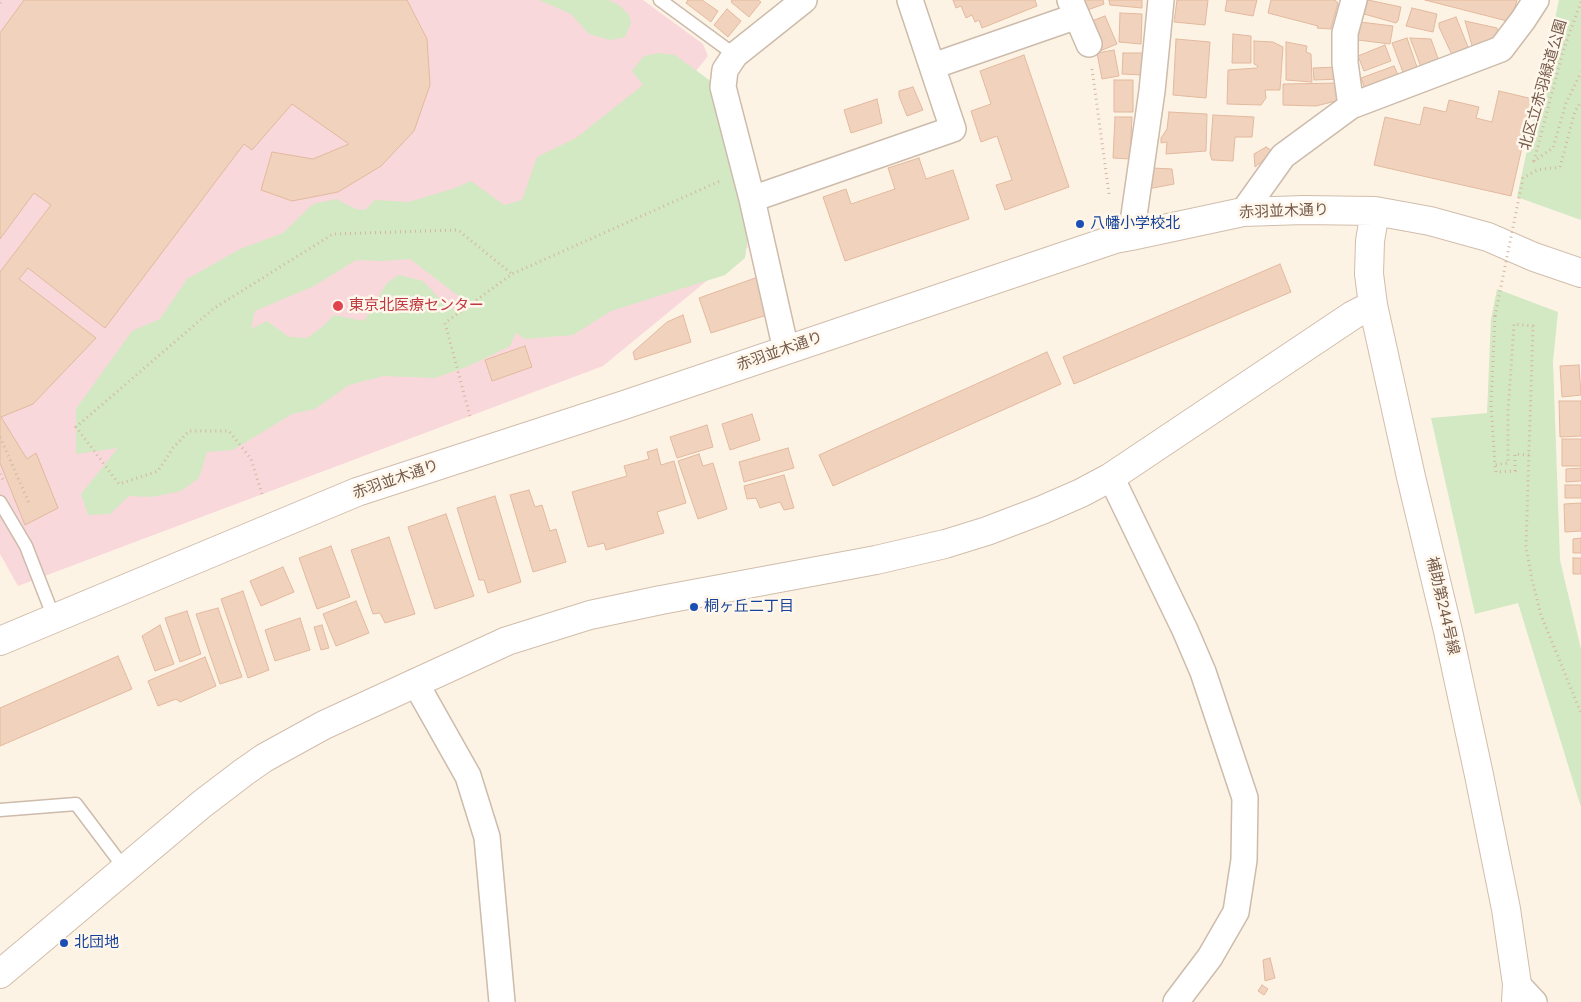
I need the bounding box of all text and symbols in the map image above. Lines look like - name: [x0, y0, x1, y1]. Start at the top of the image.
- street label: 北区立赤羽緑道公園: [1517, 18, 1571, 152]
- street label: 赤羽並木通り: [1239, 201, 1329, 223]
- place label: 八幡小学校北: [1090, 215, 1180, 233]
- marker: 八幡小学校北: [1074, 218, 1086, 230]
- place label: 東京北医療センター: [349, 297, 484, 315]
- marker: 東京北医療センター: [331, 299, 345, 313]
- street label: 赤羽並木通り: [735, 329, 825, 375]
- street label: 赤羽並木通り: [351, 457, 441, 503]
- street label: 補助第244号線: [1422, 555, 1462, 657]
- place label: 桐ヶ丘二丁目: [704, 598, 794, 616]
- marker: 桐ヶ丘二丁目: [688, 601, 700, 613]
- place label: 北団地: [74, 934, 119, 952]
- marker: 北団地: [58, 937, 70, 949]

